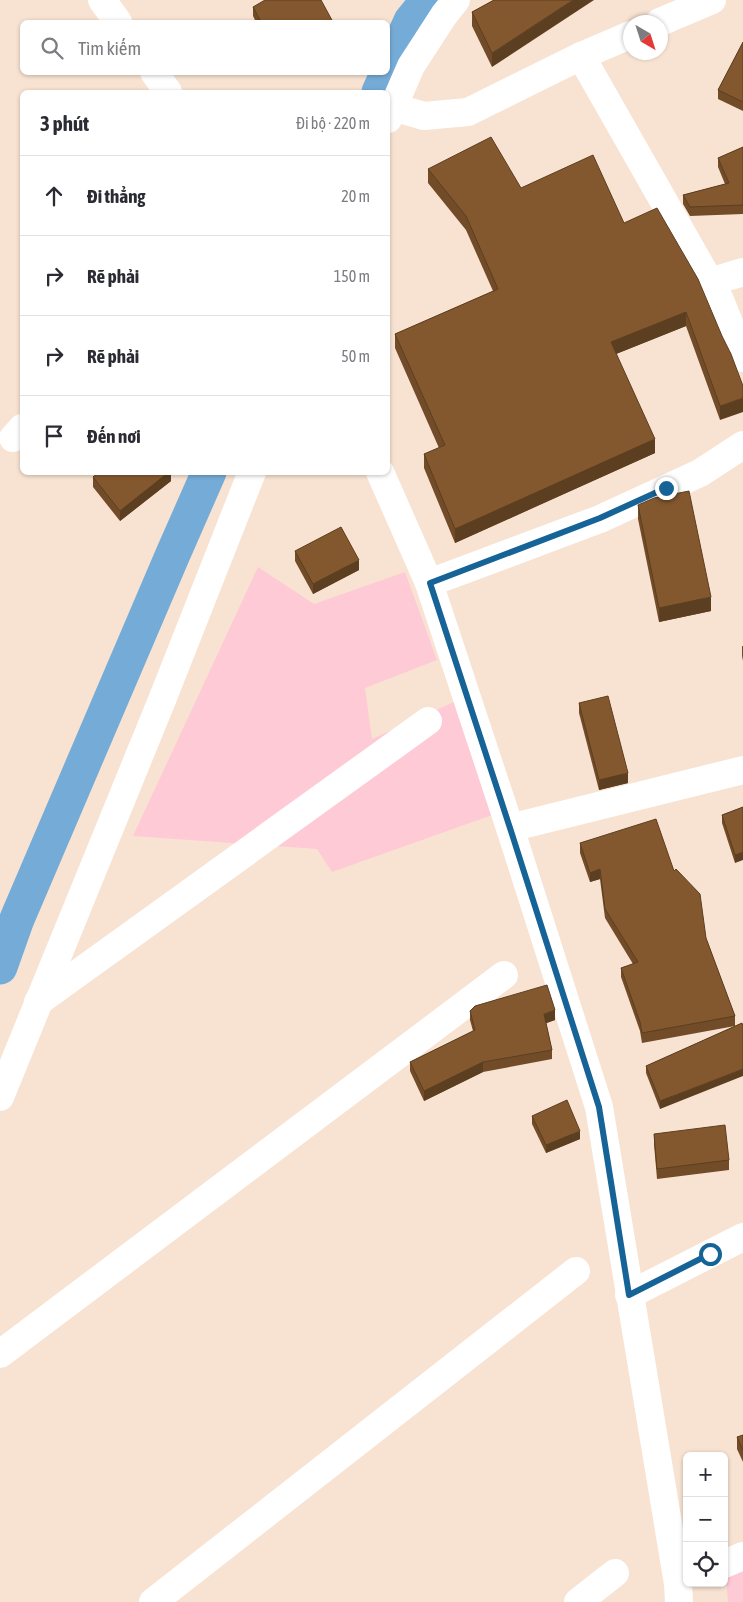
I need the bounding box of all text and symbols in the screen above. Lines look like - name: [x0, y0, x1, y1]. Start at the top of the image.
- north arrow: [623, 15, 668, 60]
- search box: [20, 20, 390, 75]
- icon: search: [38, 34, 66, 62]
- text: Tìm kiếm: [78, 37, 141, 59]
- text: 3 phút: [40, 111, 89, 135]
- text: Đi bộ · 220 m: [296, 114, 370, 132]
- icon: ahead: [40, 182, 68, 210]
- text: Đi thẳng: [87, 185, 146, 207]
- text: 20 m: [341, 187, 370, 205]
- icon: right: [40, 262, 68, 290]
- text: Rẽ phải: [87, 265, 139, 287]
- text: 150 m: [334, 267, 370, 285]
- icon: right: [40, 342, 68, 370]
- text: Rẽ phải: [87, 345, 139, 367]
- text: 50 m: [341, 347, 370, 365]
- icon: arrive: [40, 422, 68, 450]
- text: Đến nơi: [87, 425, 141, 447]
- route end: [655, 477, 678, 500]
- route start: [699, 1243, 722, 1266]
- map controls: [683, 1452, 728, 1587]
- button: +: [683, 1452, 728, 1497]
- button: −: [683, 1497, 728, 1542]
- button: locate: [683, 1542, 728, 1587]

